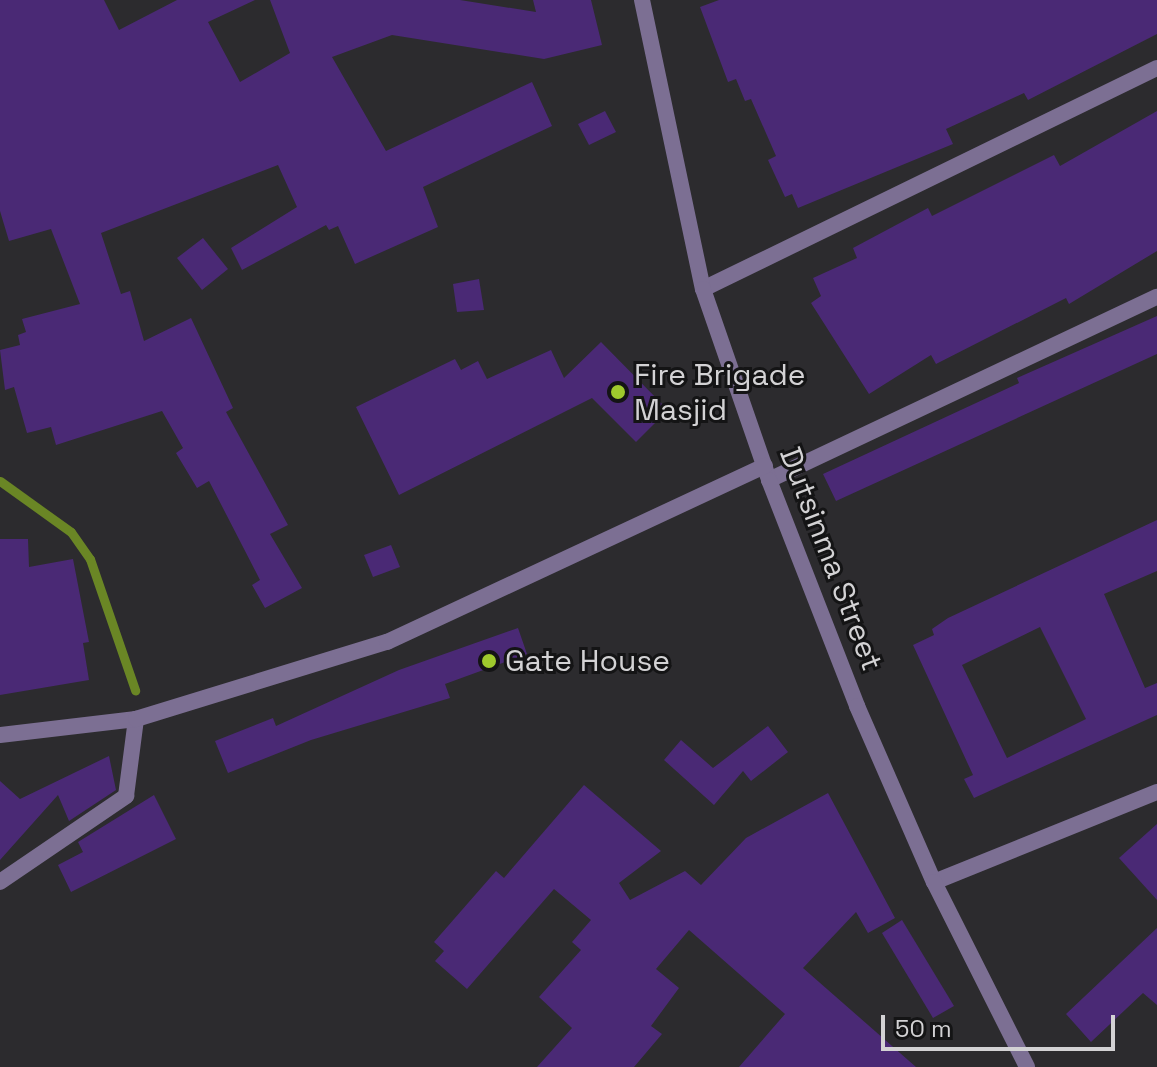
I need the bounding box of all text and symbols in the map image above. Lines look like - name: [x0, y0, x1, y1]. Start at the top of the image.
- place label: Fire Brigade Masjid: [634, 357, 805, 428]
- marker: Fire Brigade Masjid: [609, 383, 627, 401]
- street label: Dutsinma Street: [772, 442, 890, 676]
- place label: Gate House: [505, 643, 670, 679]
- marker: Gate House: [480, 652, 498, 670]
- scale bar: [885, 999, 1119, 1049]
- text: 50 m: [895, 1013, 952, 1044]

